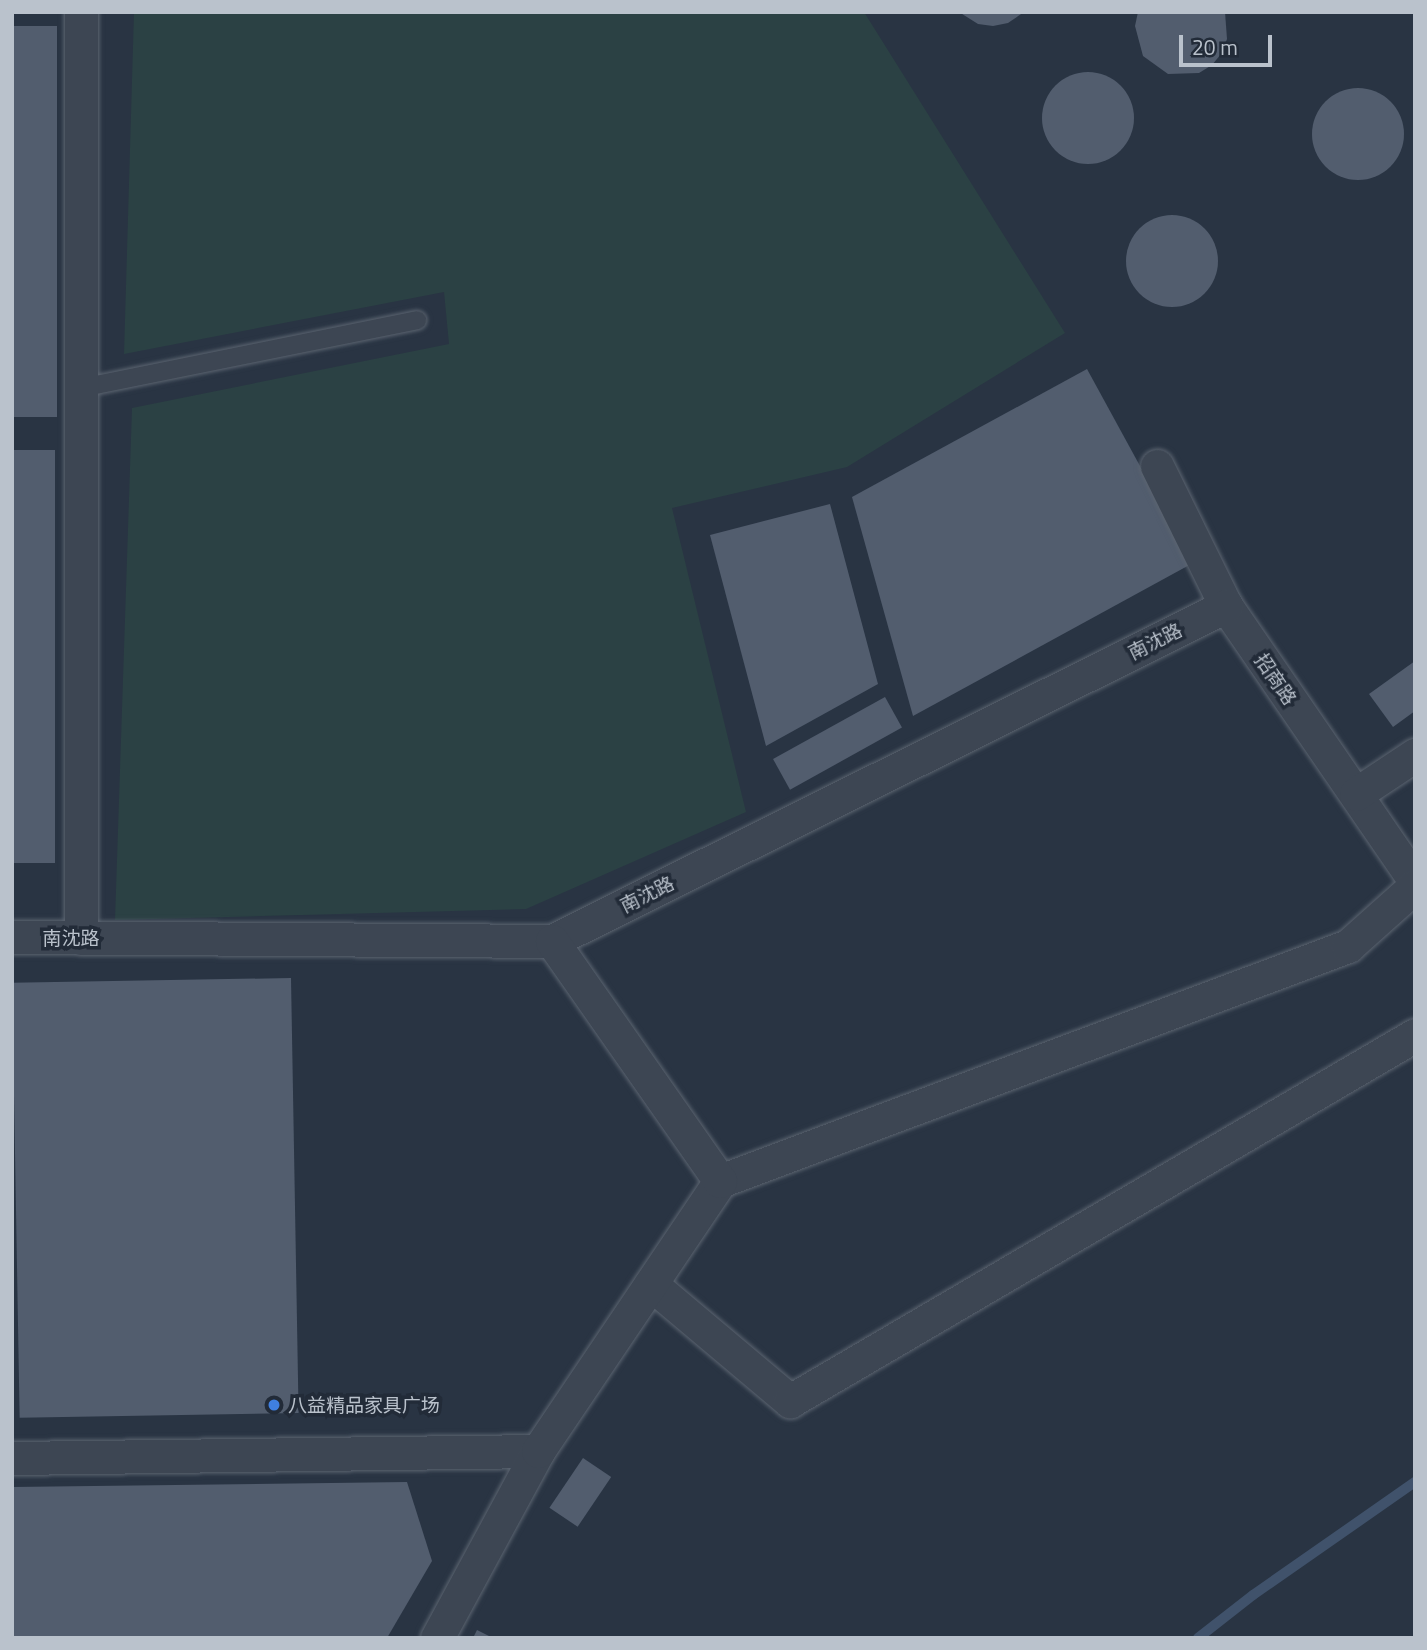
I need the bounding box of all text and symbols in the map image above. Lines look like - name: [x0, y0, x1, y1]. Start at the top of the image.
- scale bar: [1182, 21, 1275, 65]
- text: 20 m: [1192, 31, 1238, 63]
- street label: 南沈路: [1124, 618, 1186, 664]
- street label: 招商路: [1251, 649, 1301, 709]
- street label: 南沈路: [616, 871, 678, 917]
- street label: 南沈路: [43, 927, 99, 949]
- place label: 八益精品家具广场: [288, 1394, 440, 1416]
- marker: 八益精品家具广场: [266, 1397, 282, 1413]

